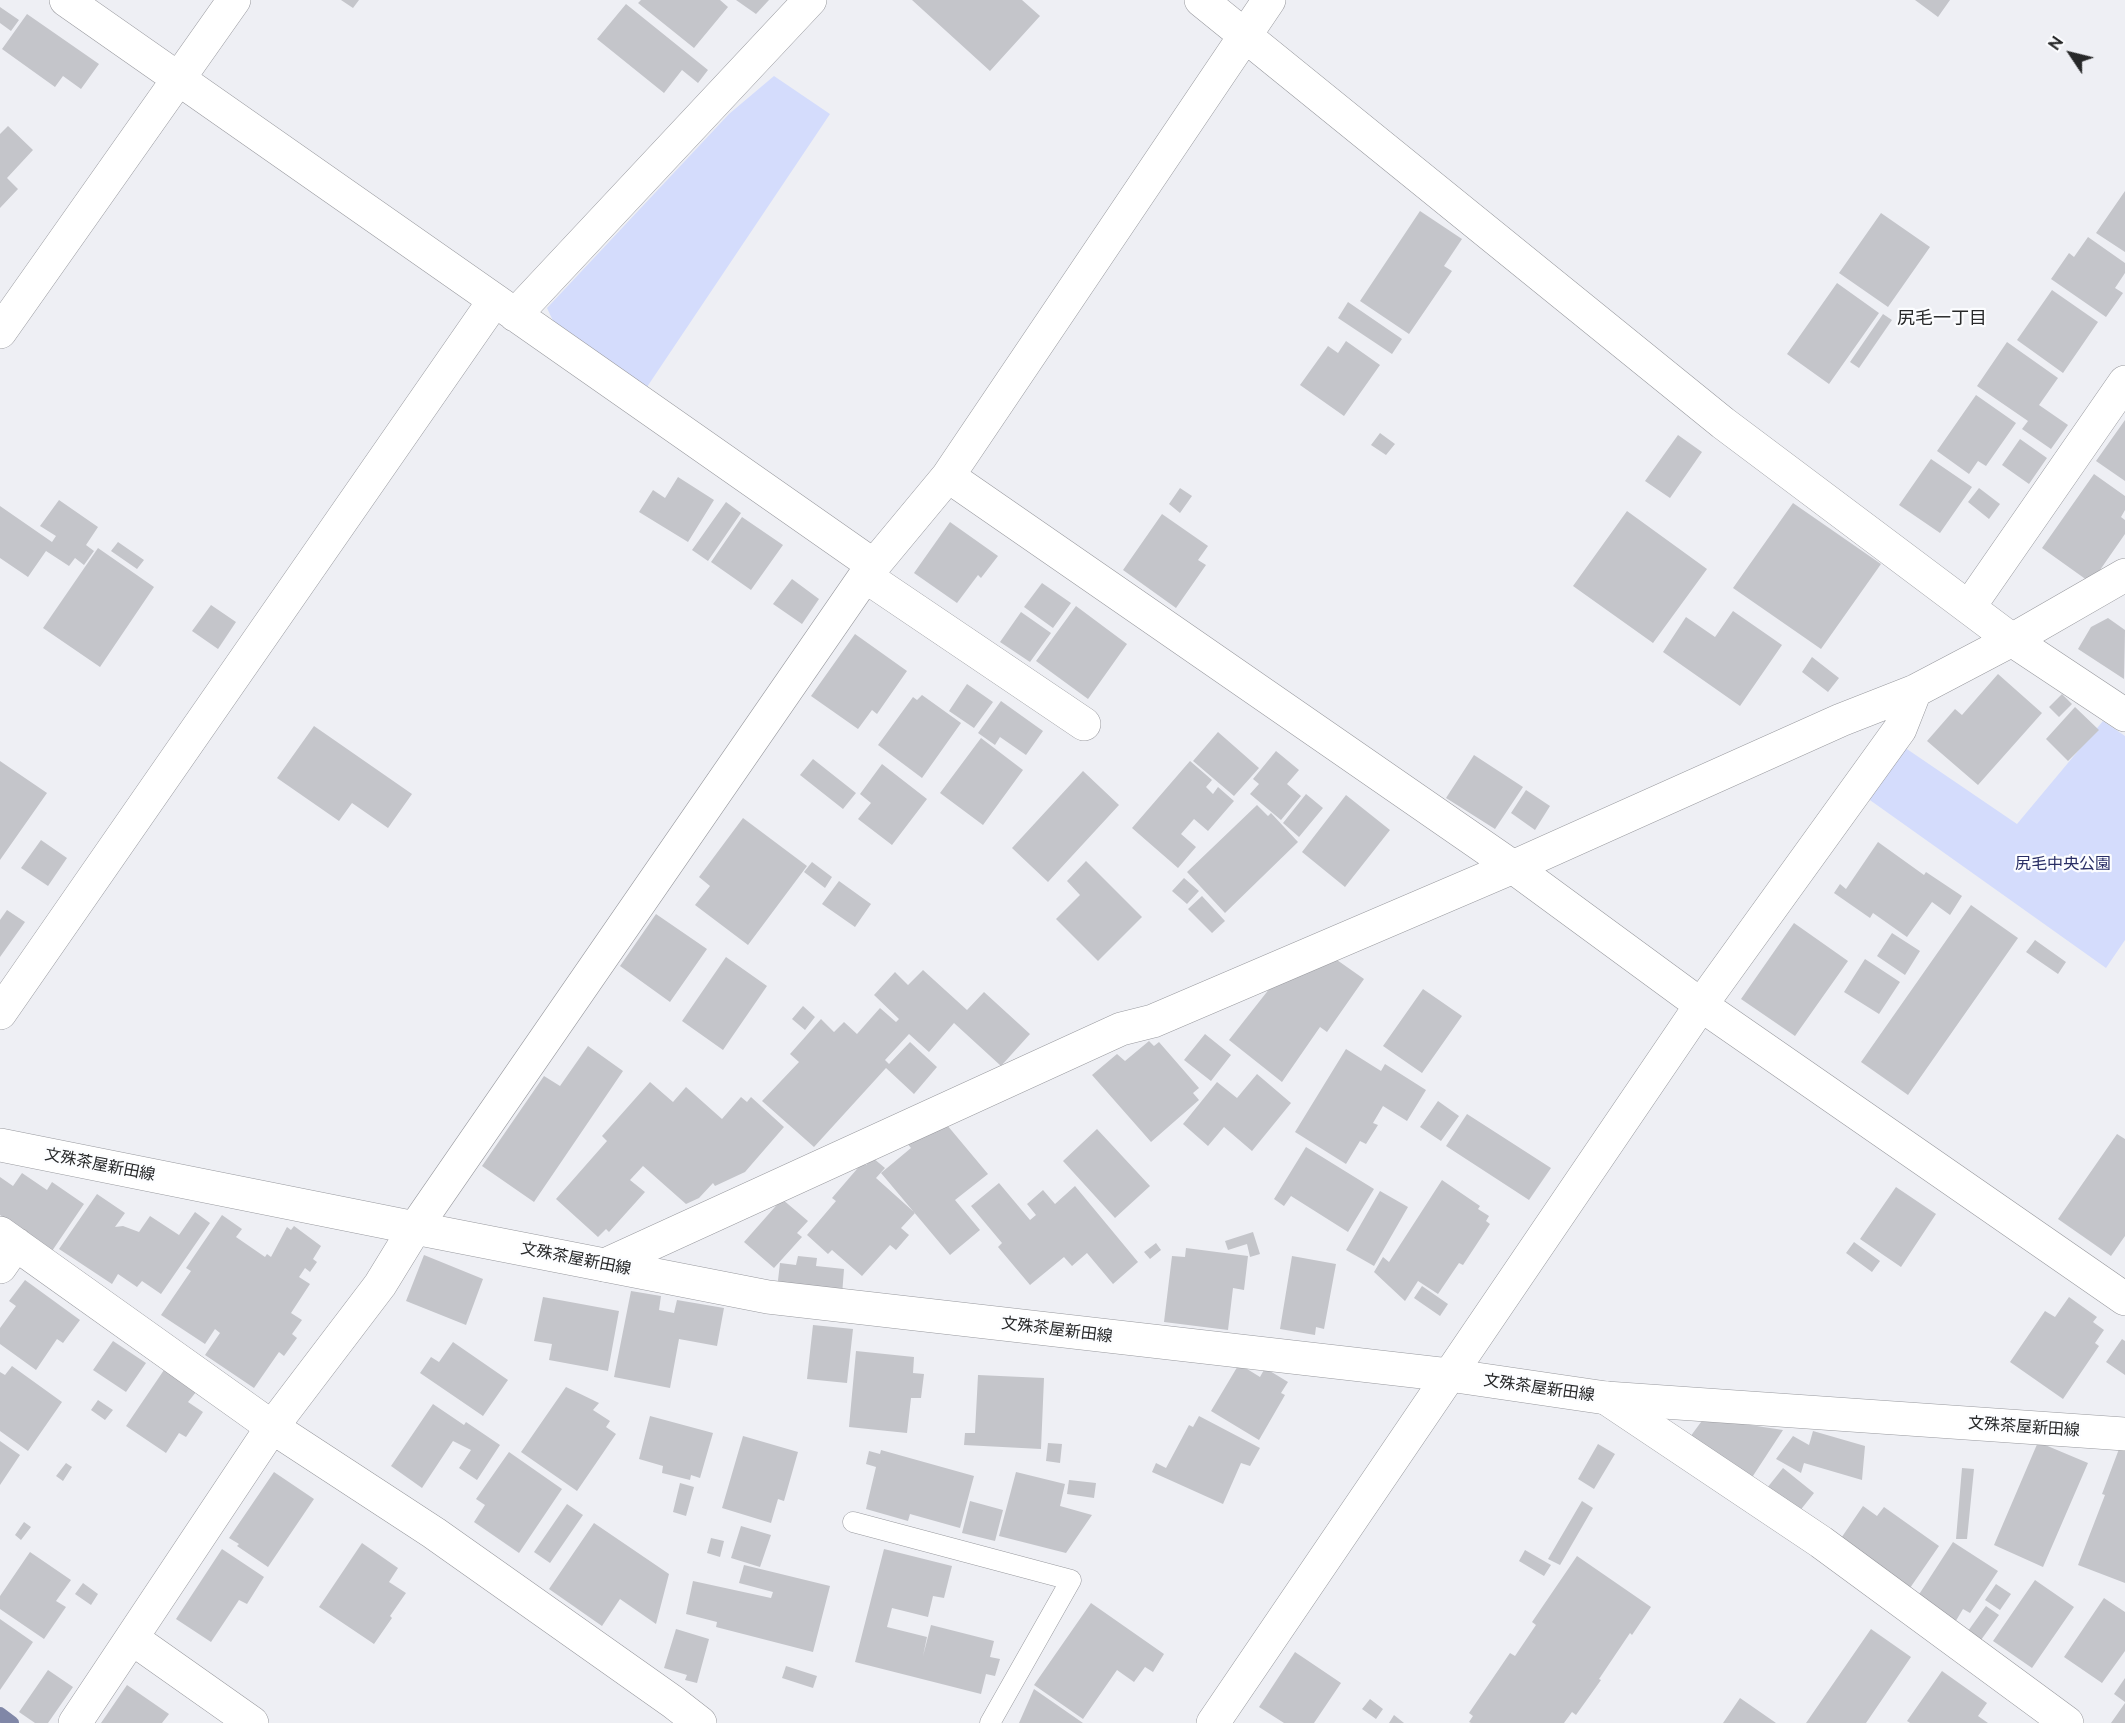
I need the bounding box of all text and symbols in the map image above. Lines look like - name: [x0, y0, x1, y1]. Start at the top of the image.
- north arrow: [2041, 24, 2101, 84]
- text: N: [2045, 33, 2067, 54]
- district label: 尻毛一丁目: [1897, 308, 1987, 330]
- park label: 尻毛中央公園: [2015, 854, 2111, 874]
- street label: 文殊茶屋新田線: [43, 1145, 157, 1185]
- street label: 文殊茶屋新田線: [519, 1239, 633, 1279]
- street label: 文殊茶屋新田線: [1000, 1314, 1114, 1346]
- street label: 文殊茶屋新田線: [1482, 1371, 1596, 1405]
- street label: 文殊茶屋新田線: [1967, 1414, 2081, 1440]

